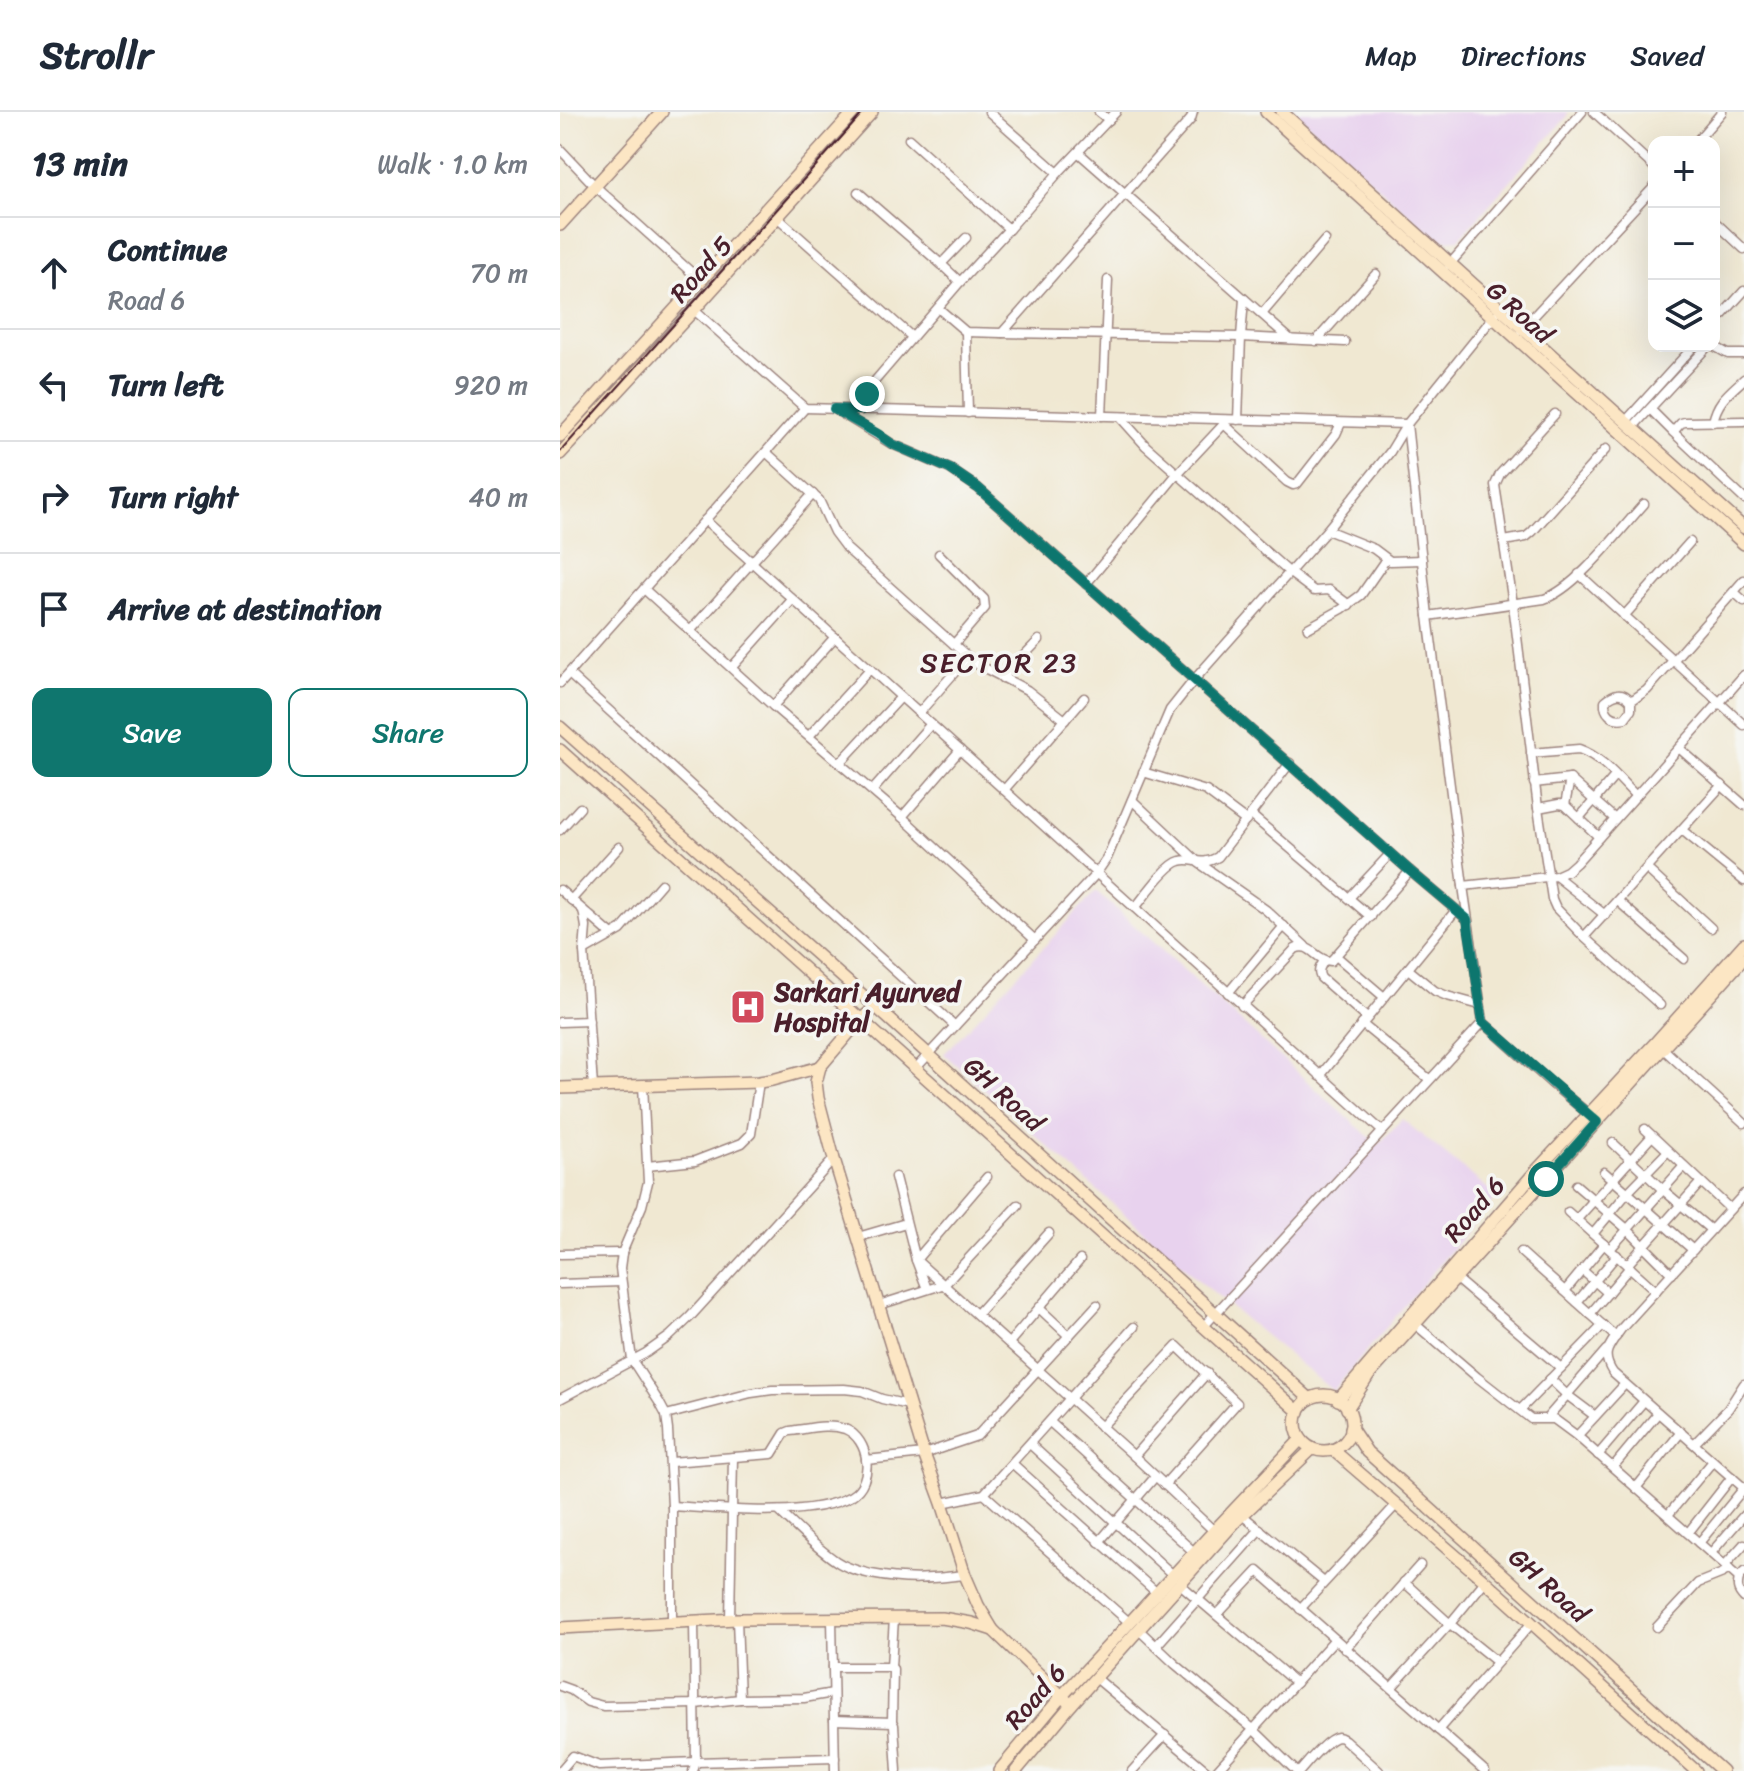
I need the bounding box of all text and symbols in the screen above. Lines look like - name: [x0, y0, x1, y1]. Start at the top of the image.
- text: Strollr: [40, 22, 153, 89]
- text: Map: [1365, 31, 1417, 80]
- text: Directions: [1461, 31, 1586, 80]
- text: Saved: [1630, 31, 1704, 80]
- text: 13 min: [32, 134, 128, 194]
- map controls: [1648, 136, 1720, 352]
- button: +: [1648, 136, 1720, 208]
- text: Walk · 1.0 km: [377, 141, 528, 187]
- button: −: [1648, 208, 1720, 280]
- text: Continue: [108, 223, 227, 277]
- street label: Road 5: [658, 224, 744, 314]
- text: 70 m: [470, 250, 528, 296]
- icon: ahead: [32, 251, 76, 295]
- street label: G Road: [1475, 269, 1566, 357]
- text: Road 6: [108, 277, 185, 323]
- button: layers: [1648, 280, 1720, 352]
- text: Turn left: [108, 358, 224, 412]
- text: 920 m: [454, 362, 528, 408]
- icon: left: [32, 363, 76, 407]
- route end: [849, 376, 885, 412]
- text: Turn right: [108, 470, 238, 524]
- text: 40 m: [469, 474, 528, 520]
- icon: right: [32, 475, 76, 519]
- text: Arrive at destination: [108, 582, 382, 636]
- icon: arrive: [32, 587, 76, 631]
- district label: SECTOR 23: [920, 638, 1078, 687]
- button: Save: [32, 688, 272, 777]
- button: Share: [288, 688, 528, 777]
- place label: Sarkari Ayurved Hospital: [773, 969, 962, 1045]
- hospital icon: Sarkari Ayurved Hospital: [729, 988, 767, 1026]
- street label: GH Road: [953, 1045, 1057, 1145]
- route start: [1528, 1161, 1564, 1197]
- street label: Road 6: [1431, 1165, 1517, 1253]
- street label: GH Road: [1498, 1536, 1602, 1636]
- street label: Road 6: [992, 1652, 1078, 1740]

